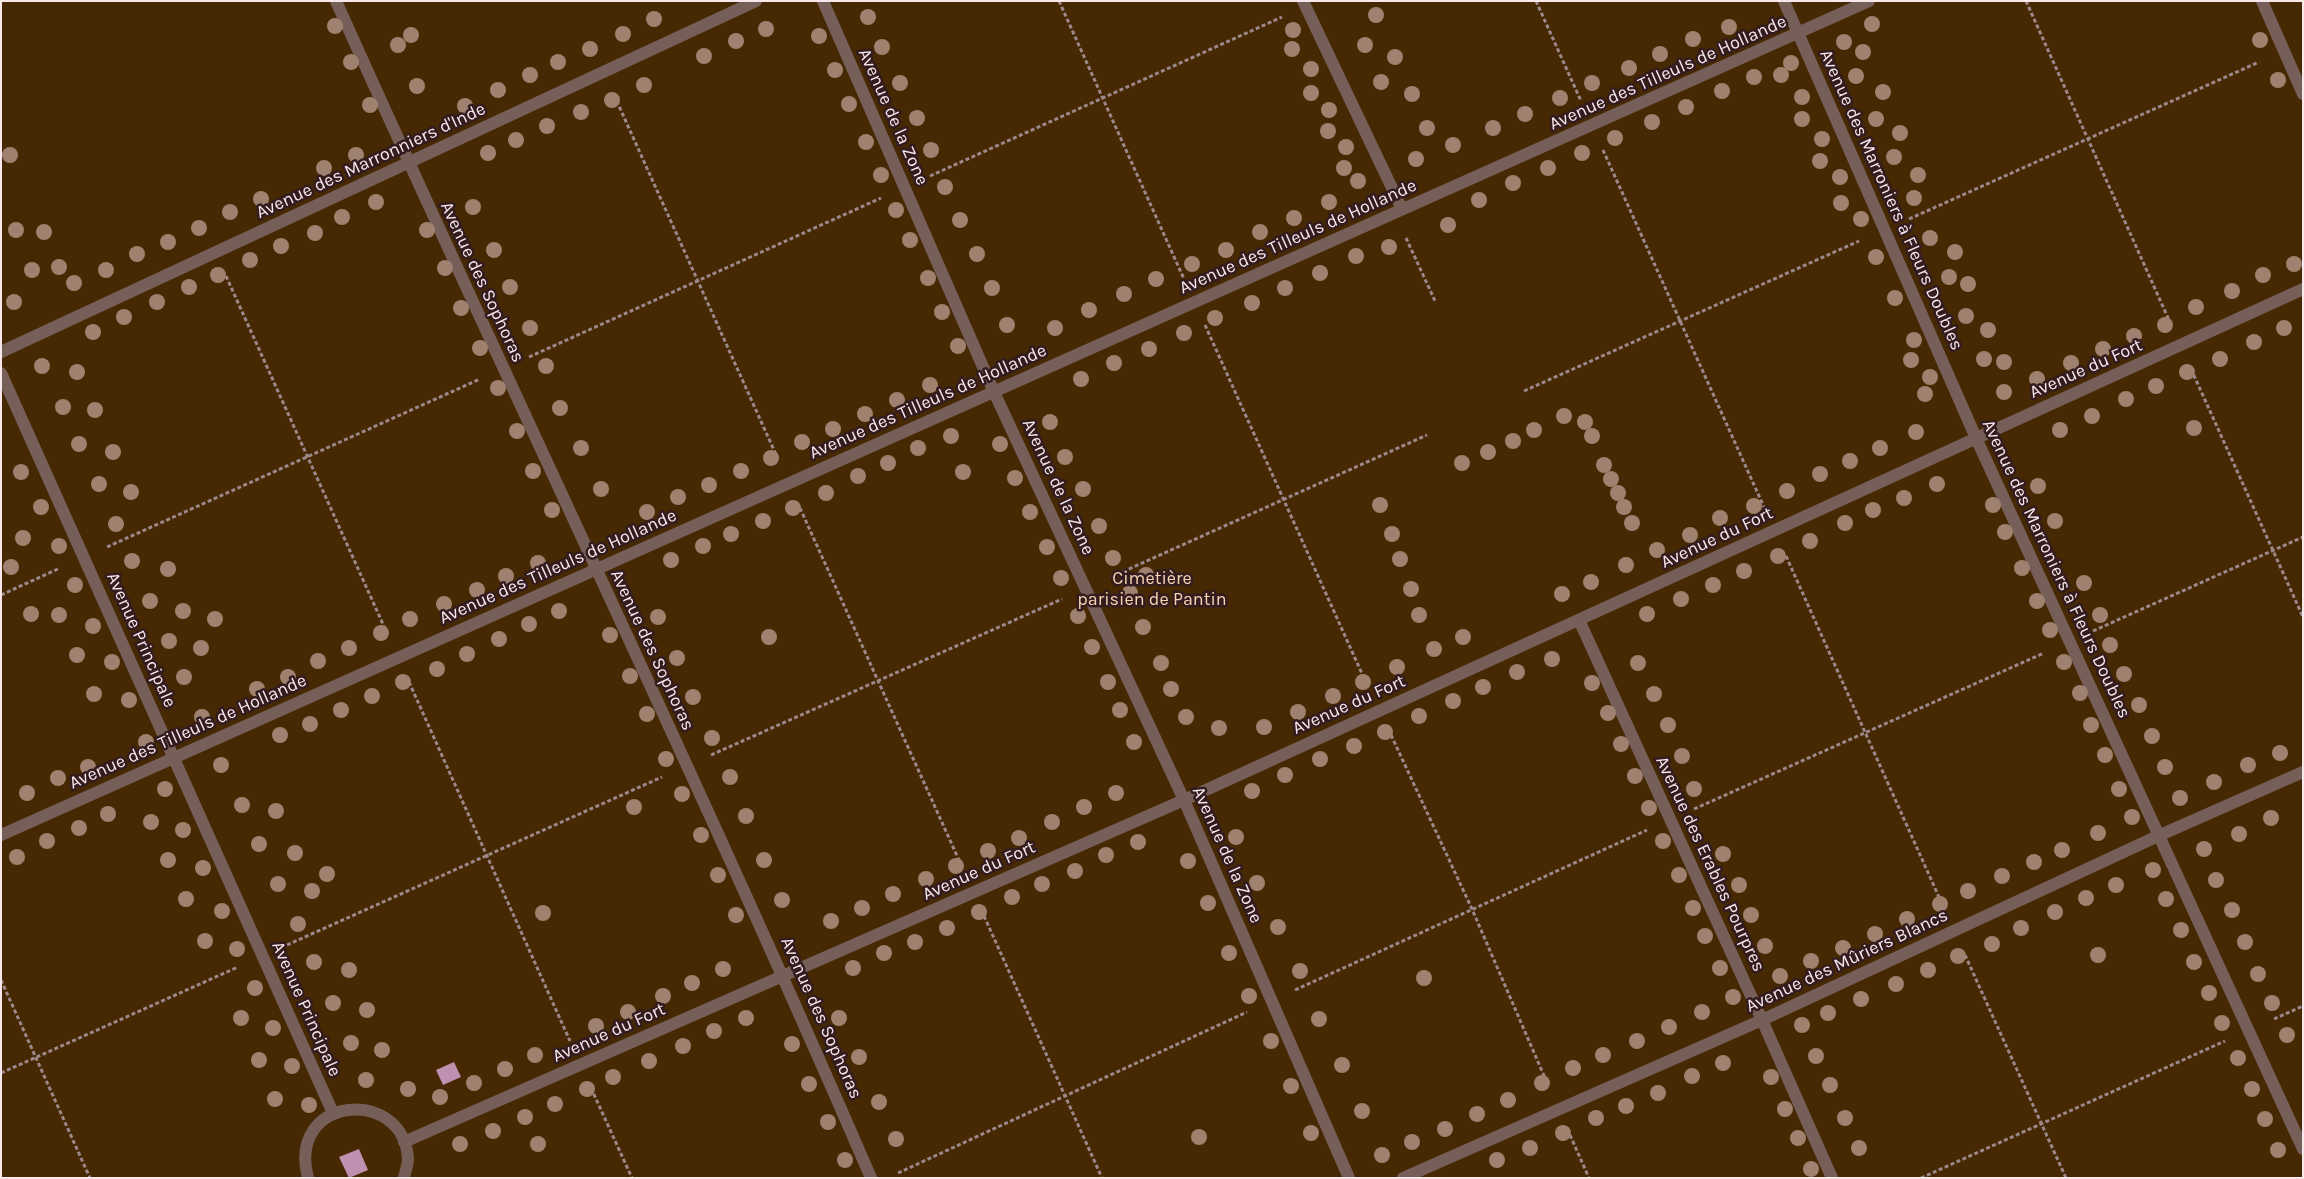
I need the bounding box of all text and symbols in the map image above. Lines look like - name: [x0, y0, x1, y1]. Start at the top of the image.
- street label: Avenue des Tilleuls de Hollande: [1546, 11, 1790, 135]
- street label: Avenue de la Zone: [853, 45, 933, 189]
- street label: Avenue des Marroniers à Fleurs Doubles: [1815, 46, 1967, 354]
- street label: Avenue des Marronniers d'Inde: [253, 98, 489, 224]
- street label: Avenue des Tilleuls de Hollande: [1176, 175, 1420, 299]
- street label: Avenue des Sophoras: [435, 198, 529, 366]
- street label: Avenue du Fort: [2026, 334, 2146, 404]
- street label: Avenue des Tilleuls de Hollande: [806, 340, 1050, 464]
- street label: Avenue de la Zone: [1017, 416, 1099, 558]
- street label: Avenue des Marroniers à Fleurs Doubles: [1977, 416, 2135, 722]
- street label: Avenue du Fort: [1657, 503, 1777, 573]
- street label: Avenue des Tilleuls de Hollande: [436, 505, 680, 629]
- street label: Avenue des Sophoras: [605, 566, 699, 734]
- park label: Cimetière parisien de Pantin: [1077, 568, 1227, 610]
- street label: Avenue Principale: [102, 569, 180, 711]
- street label: Avenue des Tilleuls de Hollande: [66, 670, 310, 794]
- street label: Avenue du Fort: [1289, 670, 1409, 740]
- street label: Avenue des Erables Pourpres: [1650, 753, 1770, 975]
- street label: Avenue de la Zone: [1187, 783, 1267, 927]
- street label: Avenue du Fort: [919, 836, 1039, 906]
- street label: Avenue des Mûriers Blancs: [1743, 905, 1951, 1017]
- street label: Avenue des Sophoras: [776, 934, 866, 1102]
- street label: Avenue Principale: [267, 938, 345, 1080]
- street label: Avenue du Fort: [549, 998, 669, 1068]

